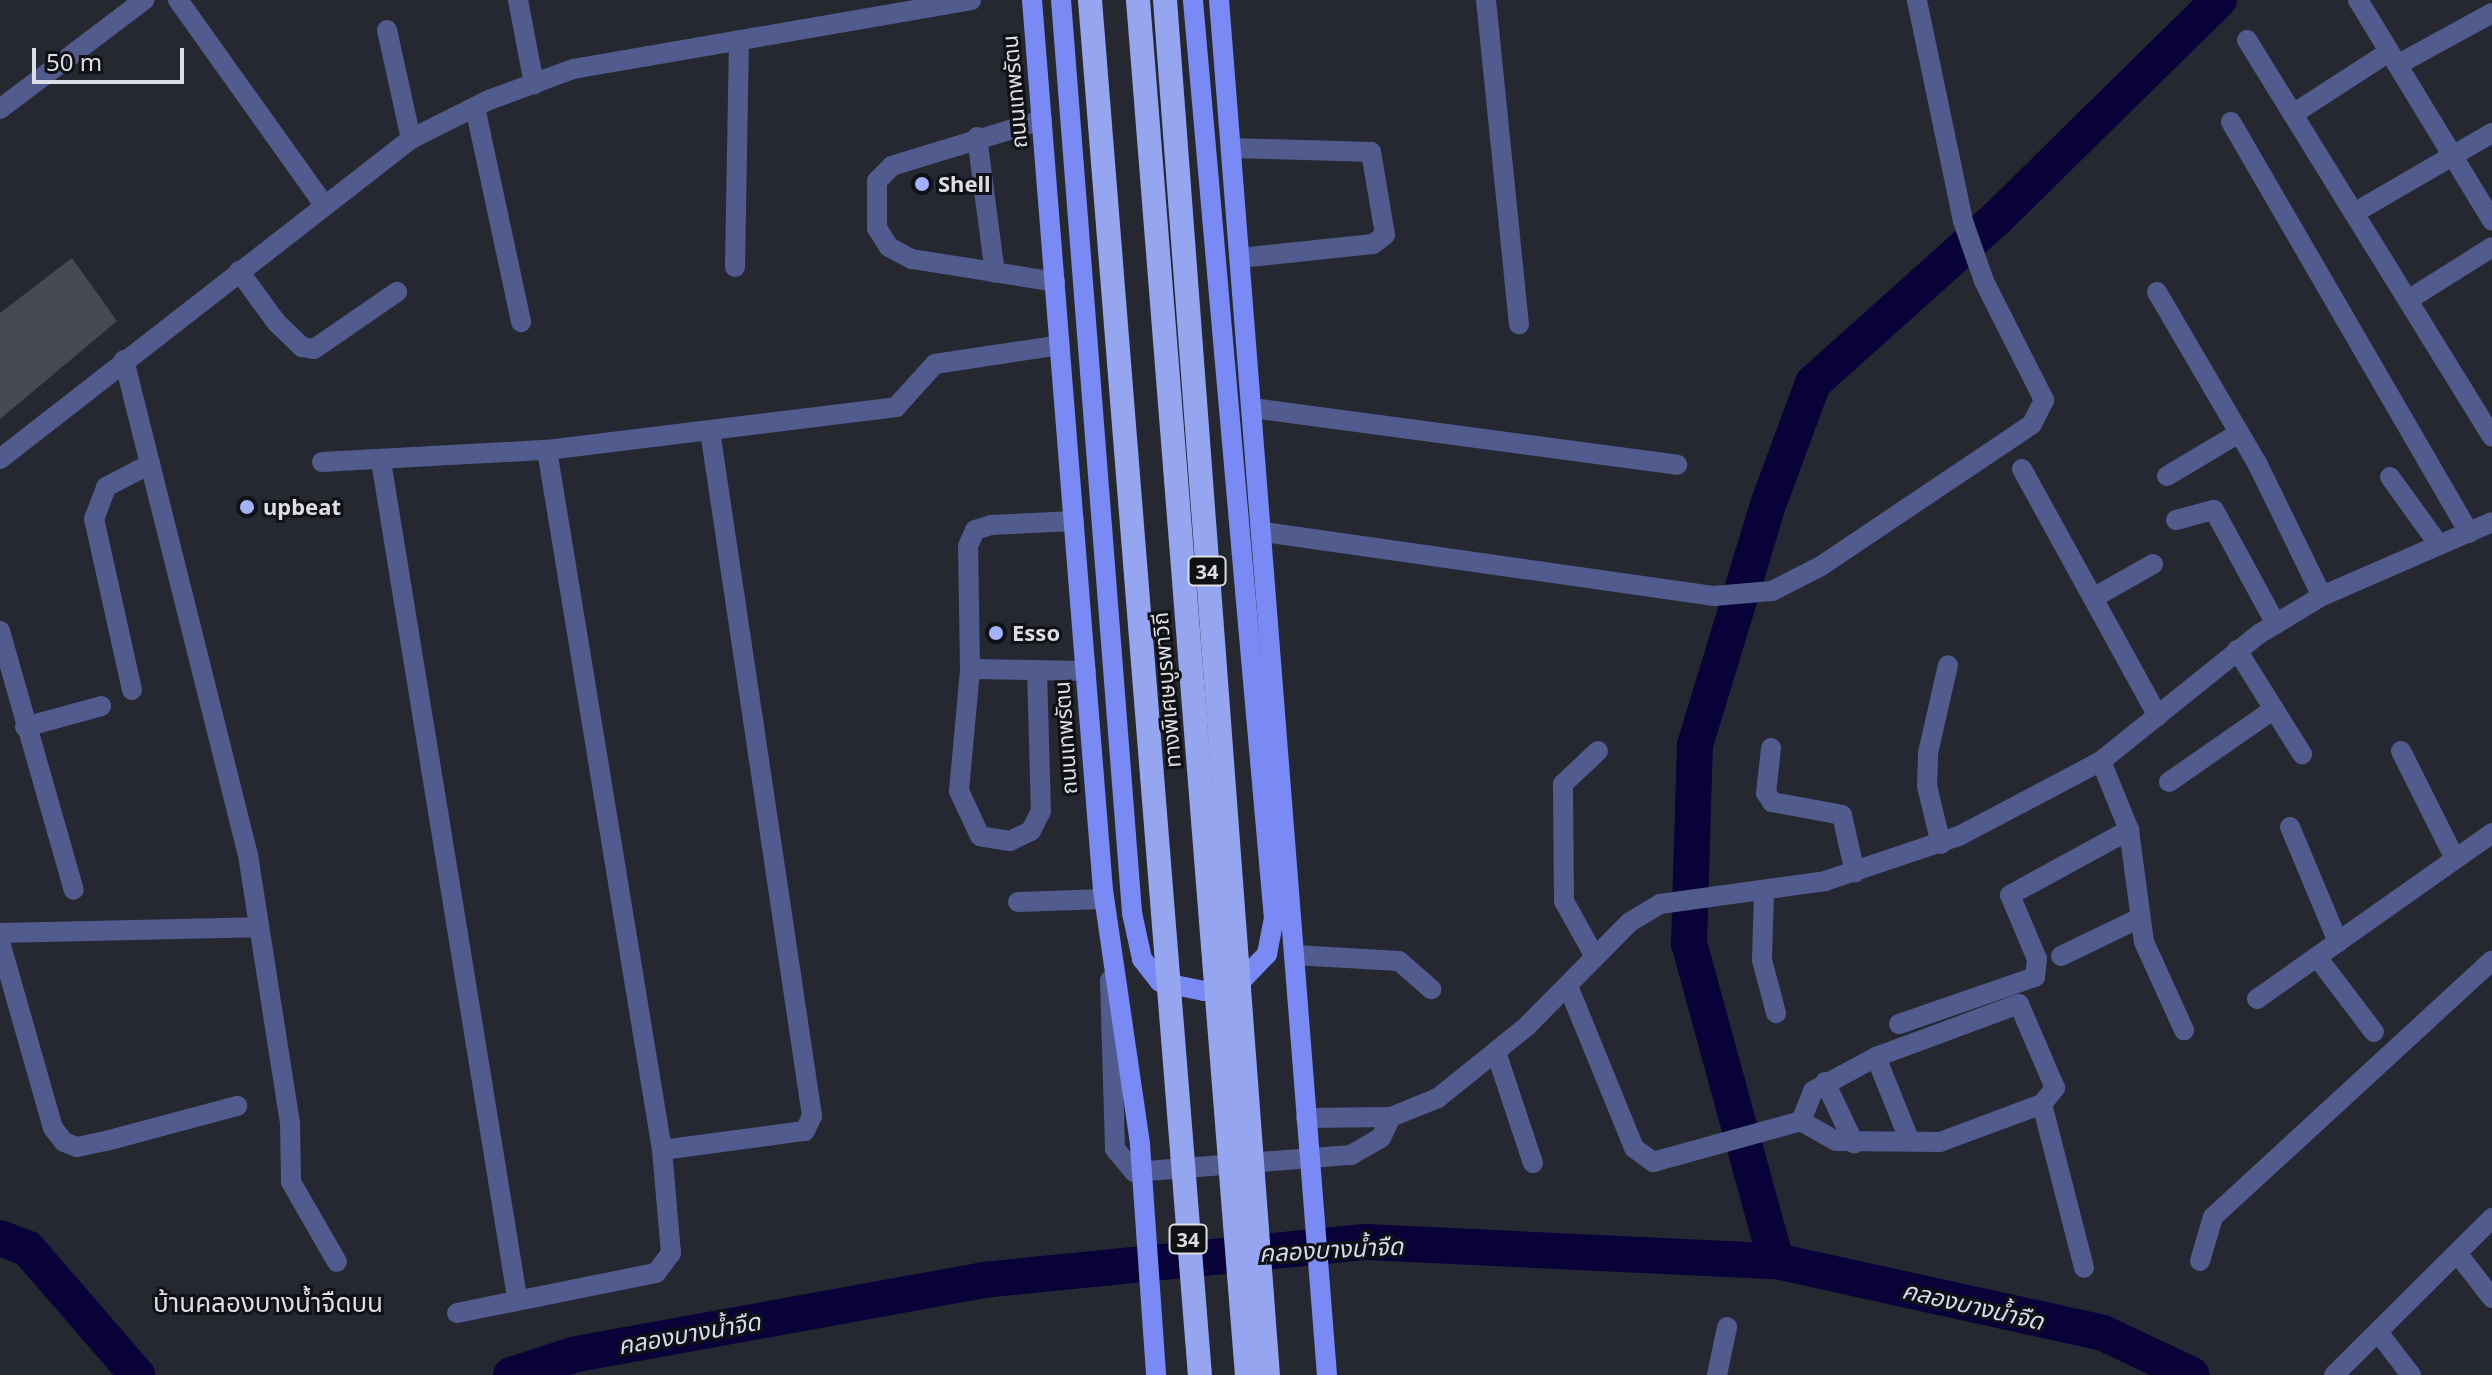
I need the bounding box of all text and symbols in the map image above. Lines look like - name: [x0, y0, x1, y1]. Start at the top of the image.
- scale bar: [36, 32, 188, 82]
- street label: ถนนเทพรัตน: [996, 34, 1032, 150]
- text: 50 m: [46, 45, 102, 78]
- place label: Shell: [938, 171, 991, 197]
- marker: Shell: [913, 175, 931, 193]
- place label: upbeat: [263, 494, 341, 520]
- marker: upbeat: [238, 498, 256, 516]
- road number: 34: [1187, 555, 1227, 587]
- street label: ทางพิเศษบูรพาวิถี: [1146, 611, 1186, 769]
- place label: Esso: [1012, 620, 1060, 646]
- marker: Esso: [987, 624, 1005, 642]
- street label: ถนนเทพรัตน: [1048, 680, 1082, 796]
- road number: 34: [1168, 1223, 1208, 1255]
- water label: คลองบางน้ำจืด: [1258, 1231, 1404, 1267]
- water label: คลองบางน้ำจืด: [1899, 1275, 2047, 1335]
- district label: บ้านคลองบางน้ำจืดบน: [153, 1287, 383, 1319]
- water label: คลองบางน้ำจืด: [615, 1306, 763, 1360]

